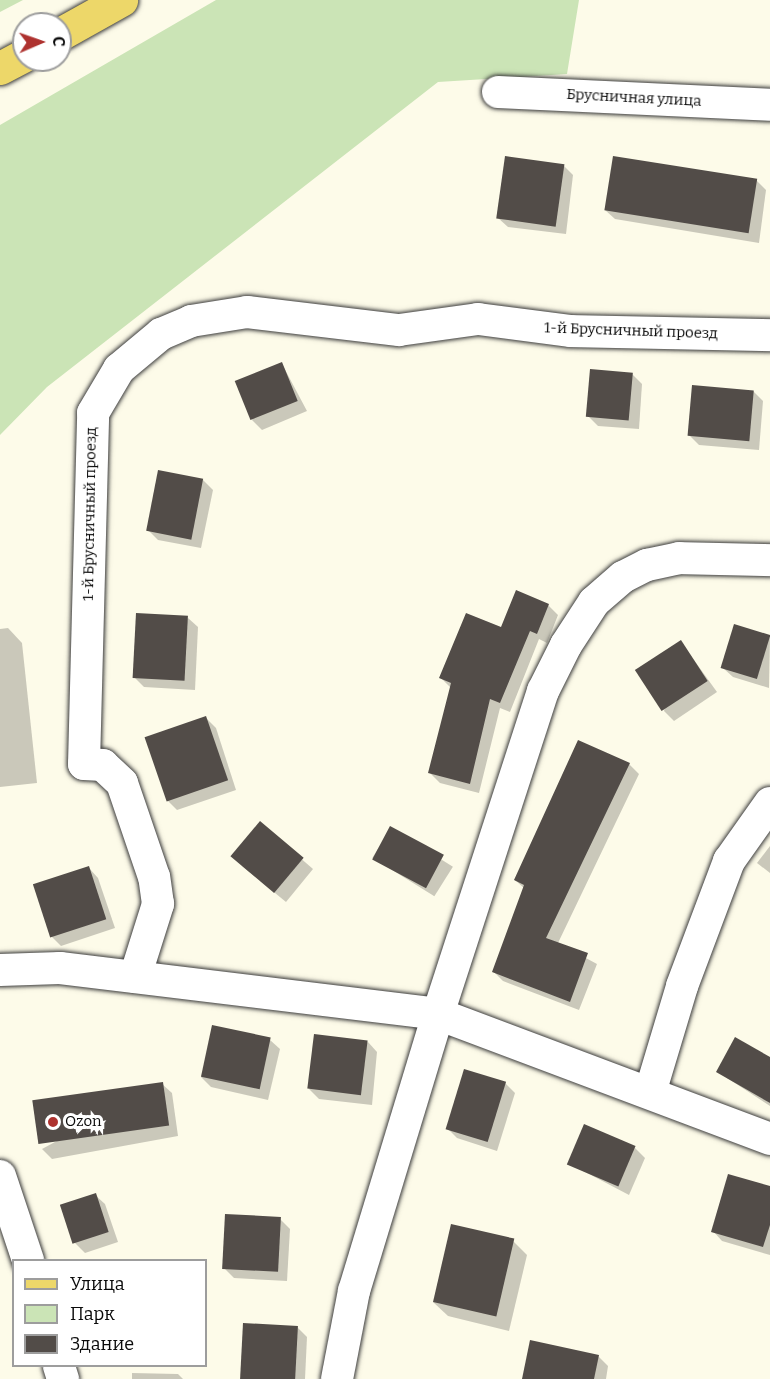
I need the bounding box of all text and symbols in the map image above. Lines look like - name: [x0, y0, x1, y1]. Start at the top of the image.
- north arrow: [12, 12, 72, 72]
- text: С: [49, 36, 68, 47]
- street label: Брусничная улица: [566, 85, 702, 111]
- street label: 1-й Брусничный проезд: [544, 319, 718, 343]
- street label: 1-й Брусничный проезд: [79, 427, 101, 601]
- place label: Ozon: [65, 1113, 102, 1131]
- marker: Ozon: [46, 1115, 60, 1129]
- legend: [12, 1259, 207, 1367]
- text: Улица: [70, 1273, 125, 1295]
- text: Парк: [70, 1303, 115, 1325]
- text: Здание: [70, 1333, 134, 1355]

